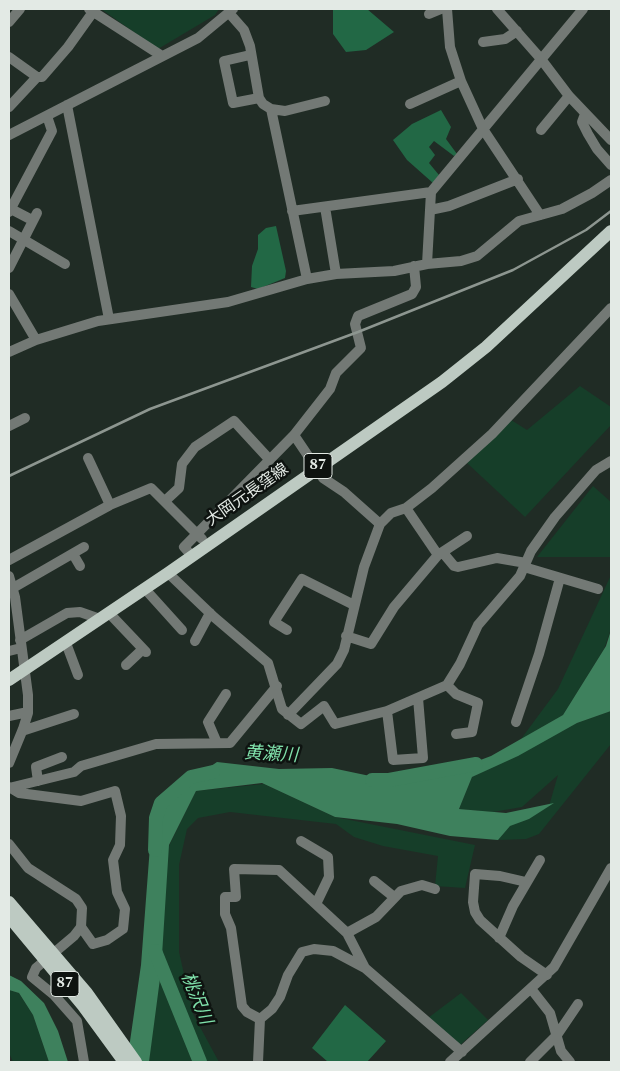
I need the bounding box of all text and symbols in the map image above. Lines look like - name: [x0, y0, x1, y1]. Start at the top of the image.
- road number: 87: [304, 454, 332, 478]
- street label: 大岡元長窪線: [203, 461, 293, 531]
- water label: 黄瀬川: [243, 744, 299, 768]
- water label: 桃沢川: [175, 970, 215, 1028]
- road number: 87: [51, 972, 79, 996]

